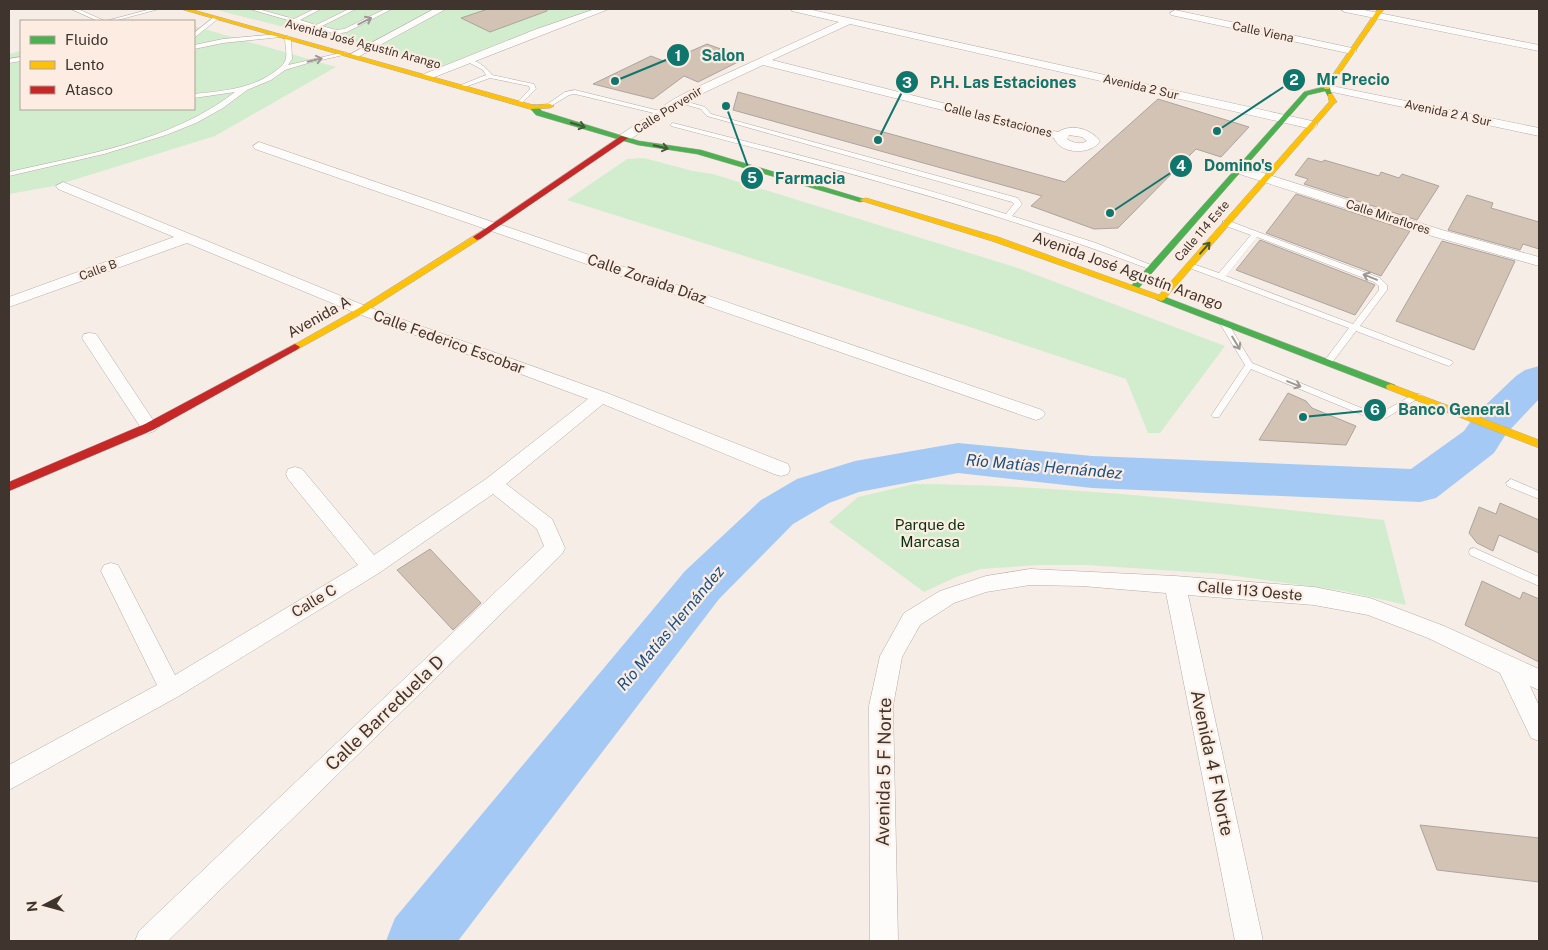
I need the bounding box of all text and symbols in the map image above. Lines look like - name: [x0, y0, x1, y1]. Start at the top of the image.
- street label: Avenida José Agustín Arango: [283, 16, 443, 72]
- one-way arrow: [357, 16, 372, 25]
- street label: Calle Viena: [1231, 19, 1295, 45]
- legend: [20, 20, 195, 110]
- text: Fluido: [65, 31, 108, 48]
- callout: Salon: [666, 40, 754, 71]
- text: Salon: [701, 46, 745, 65]
- text: 1: [675, 47, 681, 64]
- one-way arrow: [306, 54, 322, 64]
- text: Lento: [65, 56, 104, 73]
- callout: Mr Precio: [1281, 64, 1399, 95]
- callout: P.H. Las Estaciones: [894, 67, 1086, 98]
- text: Mr Precio: [1316, 70, 1390, 89]
- text: 2: [1289, 71, 1299, 88]
- street label: Avenida 2 Sur: [1102, 72, 1180, 103]
- text: P.H. Las Estaciones: [930, 73, 1076, 92]
- text: 3: [902, 74, 912, 91]
- text: Atasco: [65, 81, 113, 98]
- street label: Calle Porvenir: [631, 83, 705, 137]
- street label: Avenida 2 A Sur: [1403, 97, 1493, 129]
- street label: Calle las Estaciones: [943, 100, 1053, 140]
- one-way arrow: [569, 121, 585, 130]
- one-way arrow: [652, 143, 668, 152]
- callout: Domino's: [1168, 150, 1282, 181]
- text: Domino's: [1204, 156, 1272, 175]
- text: 4: [1176, 157, 1186, 174]
- callout: Farmacia: [740, 163, 855, 194]
- text: 5: [747, 169, 757, 186]
- text: Farmacia: [775, 169, 845, 188]
- street label: Calle Miraflores: [1344, 197, 1432, 237]
- street label: Calle 114 Este: [1172, 198, 1232, 264]
- street label: Avenida José Agustín Arango: [1031, 228, 1226, 313]
- one-way arrow: [1199, 242, 1210, 255]
- street label: Calle Zoraida Díaz: [585, 250, 709, 307]
- street label: Calle B: [77, 257, 119, 283]
- one-way arrow: [1363, 272, 1378, 282]
- street label: Avenida A: [284, 292, 354, 341]
- street label: Calle Federico Escobar: [371, 306, 527, 377]
- one-way arrow: [1231, 336, 1241, 350]
- one-way arrow: [1286, 379, 1301, 389]
- callout: Banco General: [1363, 394, 1519, 425]
- text: Banco General: [1398, 400, 1510, 419]
- text: 6: [1370, 401, 1380, 418]
- water label: Río Matías Hernández: [965, 450, 1123, 483]
- park label: Parque de Marcasa: [895, 516, 965, 550]
- water label: Río Matías Hernández: [613, 562, 728, 694]
- street label: Calle 113 Oeste: [1197, 577, 1303, 604]
- street label: Calle C: [288, 581, 339, 621]
- street label: Calle Barreduela D: [321, 651, 448, 775]
- street label: Avenida 4 F Norte: [1187, 688, 1238, 838]
- street label: Avenida 5 F Norte: [872, 697, 895, 847]
- north arrow: [20, 880, 70, 930]
- text: N: [24, 900, 41, 913]

